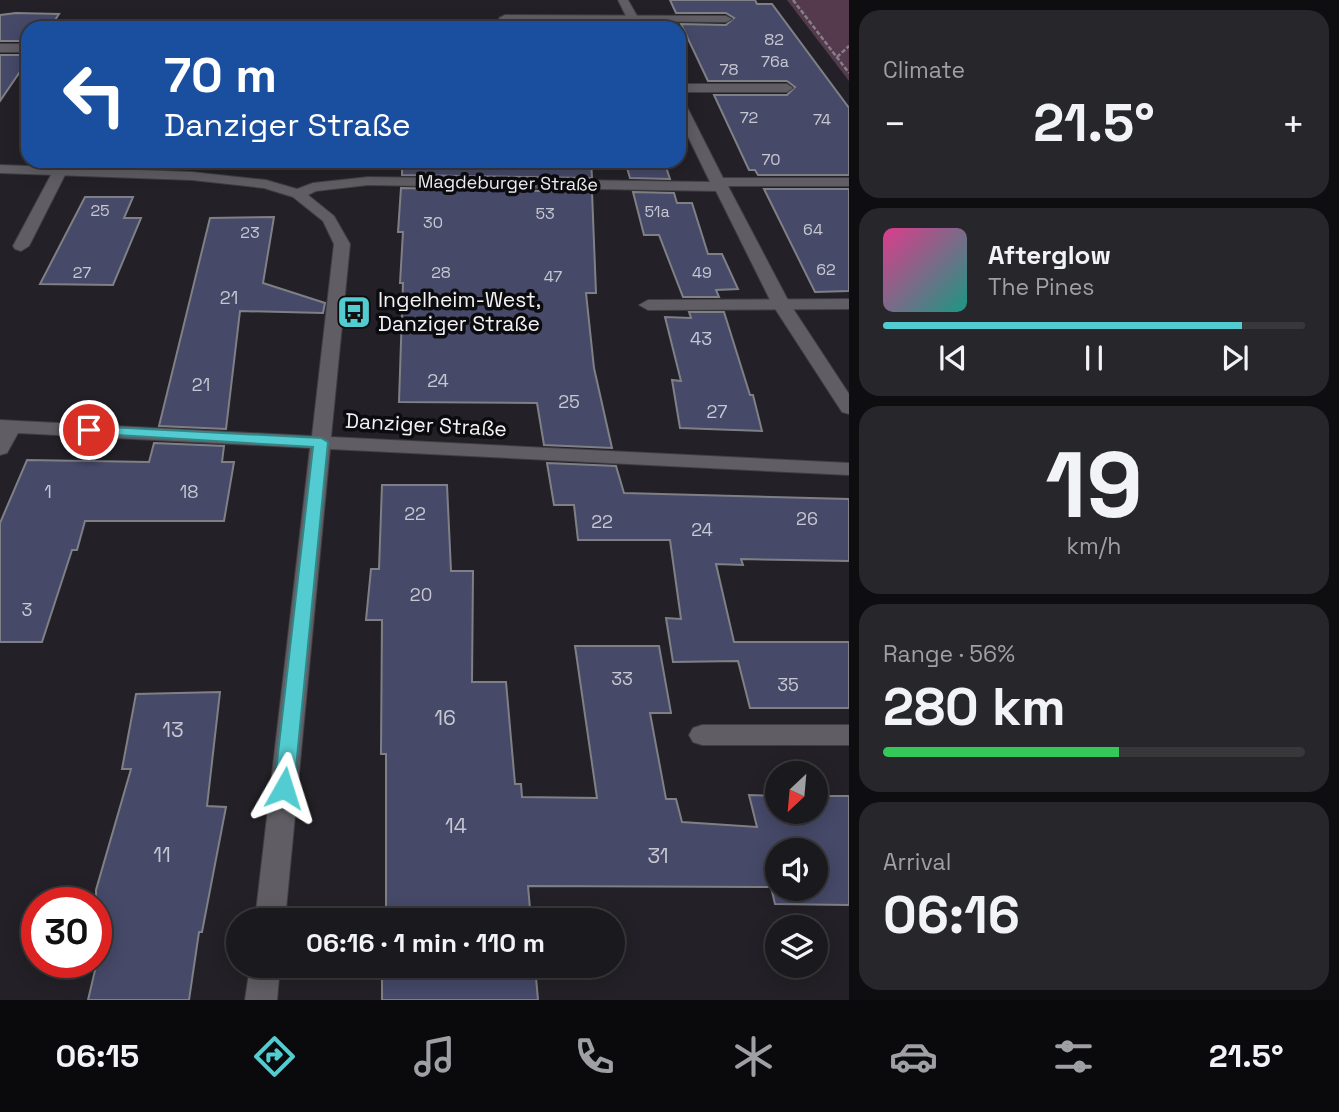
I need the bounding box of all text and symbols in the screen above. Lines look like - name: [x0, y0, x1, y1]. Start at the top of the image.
- house number: 82: [764, 29, 784, 50]
- text: 70 m: [164, 44, 277, 106]
- icon: left: [49, 49, 140, 140]
- house number: 76a: [761, 51, 789, 72]
- text: Climate: [883, 55, 965, 85]
- house number: 78: [720, 59, 739, 80]
- text: 21.5°: [1033, 90, 1155, 156]
- text: −: [883, 100, 907, 148]
- text: +: [1281, 100, 1305, 148]
- text: Danziger Straße: [164, 105, 411, 145]
- house number: 72: [740, 107, 758, 128]
- house number: 74: [813, 109, 831, 130]
- house number: 70: [761, 149, 781, 170]
- street label: Magdeburger Straße: [418, 169, 598, 196]
- house number: 25: [90, 200, 110, 221]
- house number: 51a: [644, 201, 670, 222]
- house number: 53: [535, 203, 555, 224]
- house number: 30: [423, 212, 443, 233]
- house number: 64: [803, 219, 823, 240]
- house number: 23: [240, 222, 260, 243]
- text: Afterglow: [988, 238, 1111, 272]
- house number: 62: [816, 259, 836, 280]
- house number: 27: [73, 262, 91, 283]
- house number: 28: [431, 262, 451, 283]
- house number: 49: [692, 262, 712, 283]
- house number: 47: [544, 266, 562, 287]
- text: The Pines: [988, 272, 1094, 302]
- house number: 21: [220, 286, 238, 309]
- place label: Ingelheim-West, Danziger Straße: [378, 286, 541, 337]
- bus stop icon: Ingelheim-West, Danziger Straße: [335, 293, 373, 331]
- house number: 43: [690, 327, 712, 350]
- icon: previous: [934, 339, 972, 377]
- icon: pause: [1075, 339, 1113, 377]
- icon: next: [1216, 339, 1254, 377]
- house number: 24: [427, 369, 449, 392]
- house number: 21: [192, 373, 210, 396]
- house number: 25: [558, 390, 580, 413]
- pin: [59, 400, 119, 460]
- house number: 27: [707, 400, 727, 423]
- street label: Danziger Straße: [344, 407, 508, 442]
- icon: arrive: [70, 411, 108, 449]
- text: 19: [1045, 427, 1143, 544]
- house number: 1: [44, 480, 52, 503]
- house number: 18: [180, 480, 198, 503]
- house number: 22: [404, 502, 426, 525]
- house number: 26: [796, 507, 818, 530]
- house number: 22: [591, 510, 613, 533]
- house number: 24: [691, 518, 713, 541]
- text: km/h: [1067, 531, 1121, 561]
- house number: 20: [410, 583, 432, 606]
- house number: 3: [22, 598, 32, 621]
- text: Range · 56%: [883, 639, 1015, 669]
- house number: 33: [611, 667, 633, 690]
- house number: 35: [777, 673, 799, 696]
- text: 280 km: [883, 674, 1066, 740]
- house number: 16: [434, 704, 456, 731]
- house number: 13: [162, 716, 184, 743]
- position arrow: [247, 751, 321, 825]
- north arrow: [765, 761, 828, 824]
- map controls: [765, 761, 828, 978]
- house number: 14: [445, 812, 467, 839]
- button: sound: [765, 838, 828, 901]
- house number: 11: [153, 841, 171, 868]
- house number: 31: [647, 842, 669, 869]
- text: Arrival: [883, 847, 951, 877]
- text: 06:16: [883, 882, 1020, 948]
- speed limit sign: 30: [21, 887, 112, 978]
- button: layers: [765, 915, 828, 978]
- text: 06:16 · 1 min · 110 m: [306, 926, 545, 960]
- icon: directions: [250, 1032, 299, 1081]
- icon: music: [410, 1032, 459, 1081]
- icon: phone: [570, 1032, 619, 1081]
- icon: climate: [729, 1032, 778, 1081]
- icon: car: [889, 1032, 938, 1081]
- icon: filters: [1049, 1032, 1098, 1081]
- text: 06:15: [55, 1036, 139, 1076]
- text: 21.5°: [1209, 1036, 1284, 1076]

